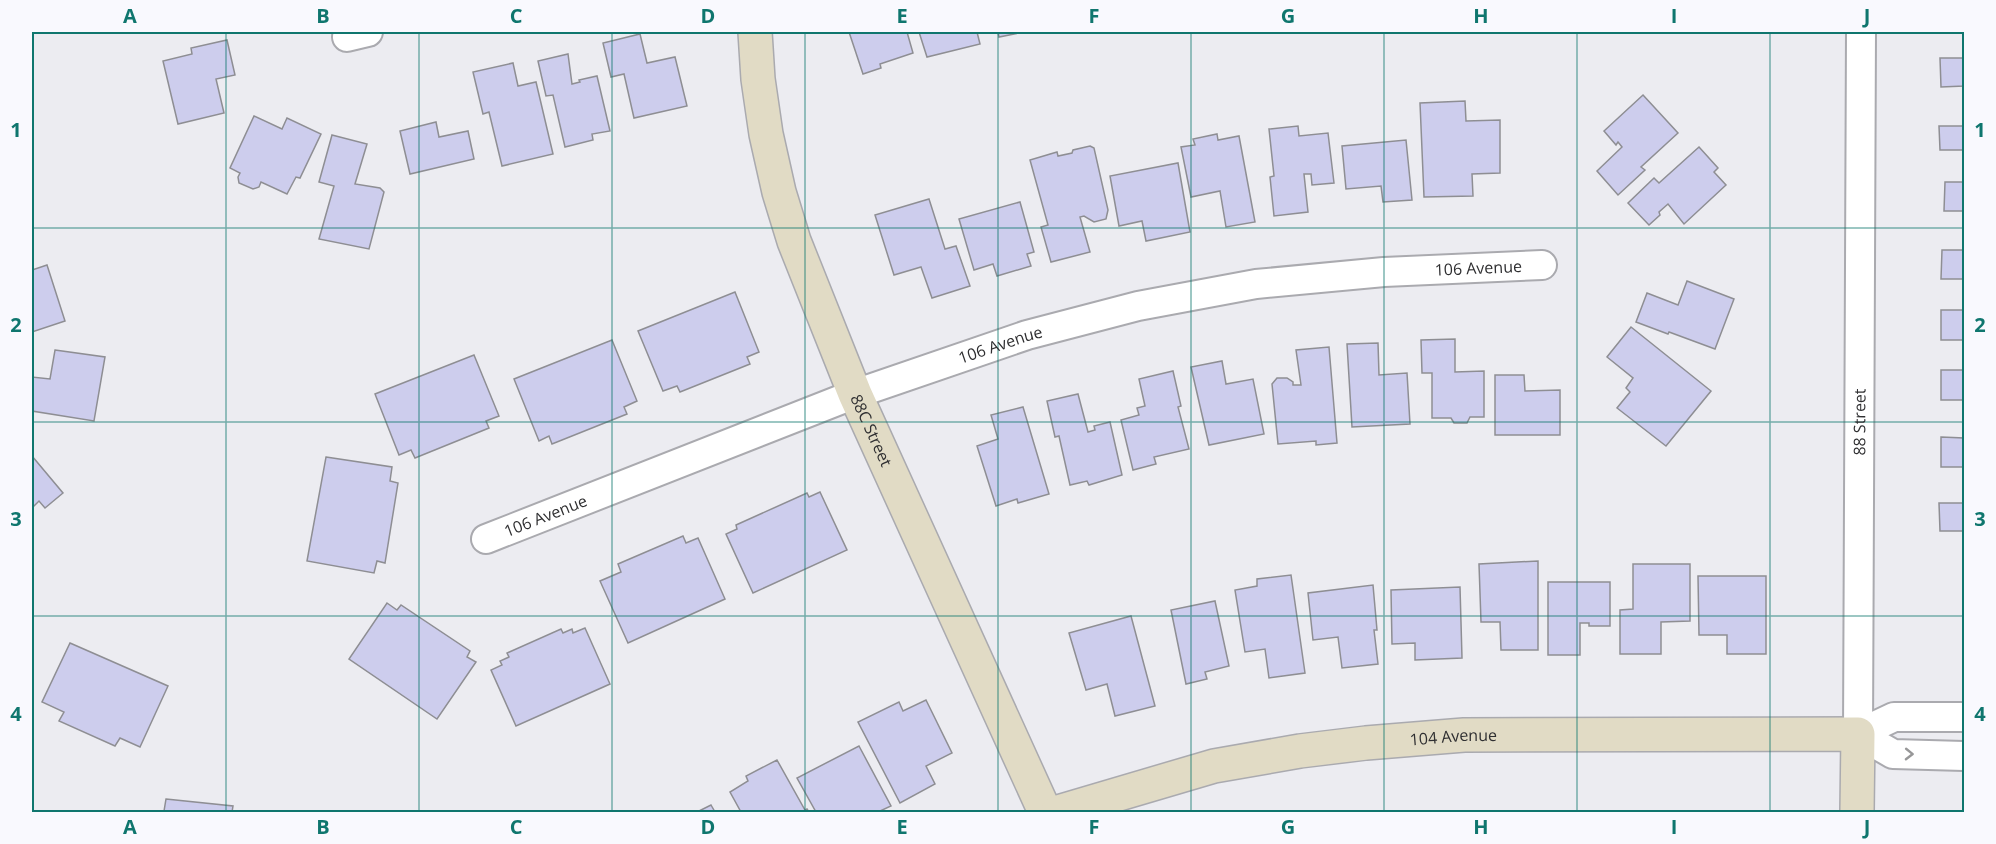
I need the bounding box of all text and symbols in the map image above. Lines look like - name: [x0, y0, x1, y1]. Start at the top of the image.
- text: A: [123, 2, 137, 29]
- text: B: [316, 2, 330, 29]
- text: C: [510, 2, 523, 29]
- text: D: [701, 2, 715, 29]
- text: E: [896, 2, 908, 29]
- text: F: [1089, 2, 1099, 29]
- text: G: [1281, 2, 1295, 29]
- text: H: [1473, 2, 1489, 29]
- text: I: [1671, 2, 1677, 29]
- text: J: [1862, 2, 1870, 29]
- text: 1: [10, 116, 22, 143]
- text: 1: [1974, 116, 1986, 143]
- street label: 106 Avenue: [1434, 255, 1522, 281]
- text: 2: [10, 311, 22, 338]
- text: 2: [1974, 311, 1986, 338]
- street label: 106 Avenue: [955, 320, 1045, 369]
- street label: 88 Street: [1848, 388, 1870, 456]
- street label: 88C Street: [846, 391, 898, 470]
- street label: 106 Avenue: [501, 489, 590, 542]
- text: 3: [10, 505, 22, 532]
- text: 3: [1974, 505, 1986, 532]
- text: 4: [10, 700, 22, 727]
- text: 4: [1974, 700, 1986, 727]
- street label: 104 Avenue: [1409, 724, 1497, 750]
- one-way arrow: [1904, 748, 1913, 760]
- text: A: [123, 813, 137, 840]
- text: B: [316, 813, 330, 840]
- text: C: [510, 813, 523, 840]
- text: D: [701, 813, 715, 840]
- text: E: [896, 813, 908, 840]
- text: F: [1089, 813, 1099, 840]
- text: G: [1281, 813, 1295, 840]
- text: H: [1473, 813, 1489, 840]
- text: I: [1671, 813, 1677, 840]
- text: J: [1862, 813, 1870, 840]

